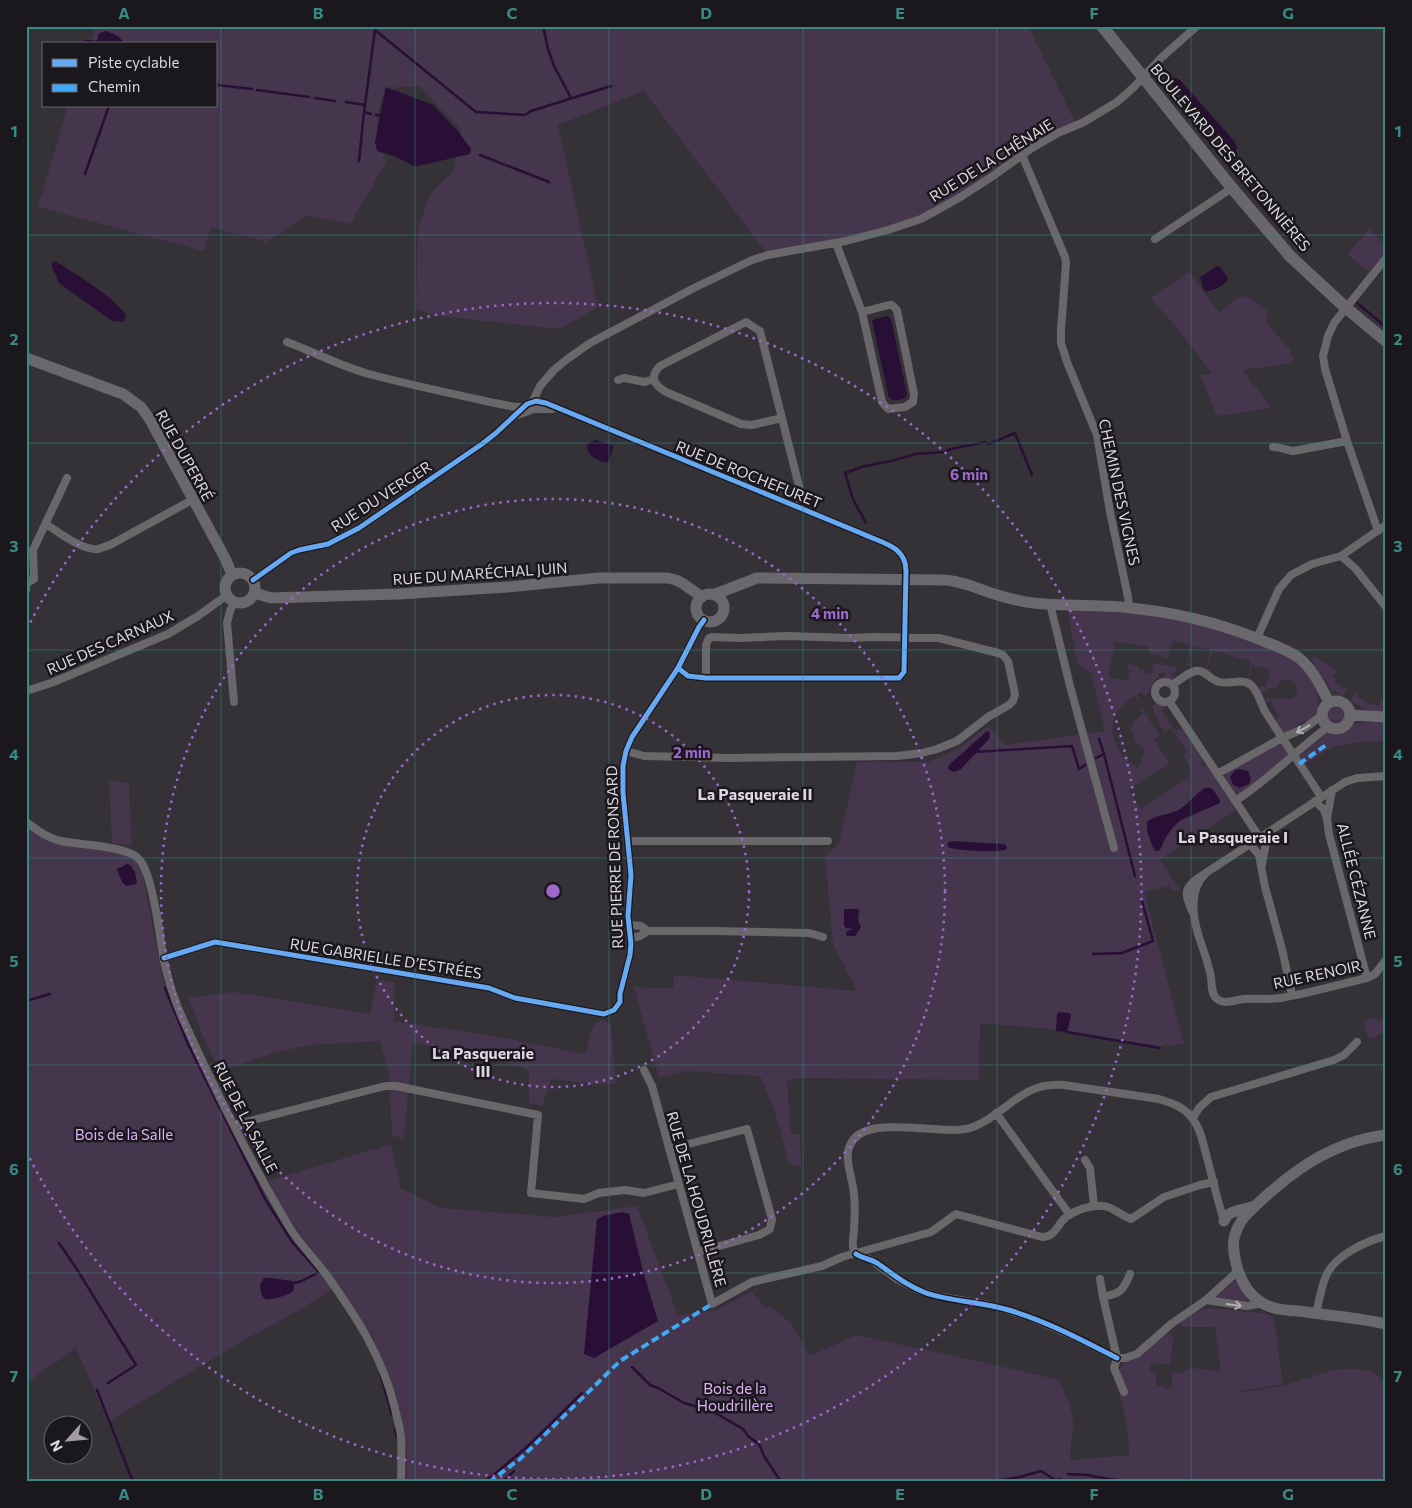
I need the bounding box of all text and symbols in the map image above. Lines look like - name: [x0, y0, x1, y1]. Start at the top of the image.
- text: A: [118, 3, 130, 22]
- text: B: [313, 3, 324, 22]
- text: C: [507, 3, 518, 22]
- text: D: [700, 3, 712, 22]
- text: E: [895, 3, 905, 22]
- text: F: [1089, 3, 1099, 22]
- text: G: [1282, 3, 1294, 22]
- legend: [42, 42, 218, 108]
- text: Piste cyclable: [88, 53, 180, 71]
- street label: BOULEVARD DES BRETONNIÈRES: [1147, 59, 1316, 254]
- text: Chemin: [88, 77, 140, 95]
- street label: RUE DE LA CHÊNAIE: [925, 114, 1056, 205]
- text: 1: [10, 121, 18, 140]
- text: 1: [1394, 121, 1402, 140]
- text: 2: [9, 329, 19, 348]
- text: 2: [1393, 329, 1403, 348]
- street label: RUE DUPERRÉ: [152, 406, 218, 504]
- street label: CHEMIN DES VIGNES: [1096, 417, 1144, 567]
- street label: RUE DE ROCHEFURET: [673, 436, 825, 512]
- street label: RUE DU VERGER: [327, 457, 435, 535]
- text: 6 min: [950, 465, 988, 483]
- text: 3: [9, 536, 19, 555]
- text: 3: [1393, 536, 1403, 555]
- street label: RUE DU MARÉCHAL JUIN: [392, 557, 568, 588]
- text: 4 min: [811, 604, 849, 622]
- street label: RUE DES CARNAUX: [44, 606, 176, 678]
- one-way arrow: [1296, 724, 1311, 734]
- text: 2 min: [673, 743, 711, 761]
- text: 4: [9, 744, 19, 763]
- text: 4: [1393, 744, 1403, 763]
- street label: RUE PIERRE DE RONSARD: [602, 765, 626, 949]
- district label: La Pasqueraie II: [698, 784, 812, 803]
- street label: ALLÉE CÉZANNE: [1334, 821, 1381, 941]
- district label: La Pasqueraie I: [1178, 827, 1288, 846]
- centre of rings: [544, 882, 562, 900]
- street label: RUE GABRIELLE D’ESTRÉES: [289, 933, 484, 982]
- text: 5: [9, 951, 19, 970]
- text: 5: [1393, 951, 1403, 970]
- street label: RUE RENOIR: [1271, 956, 1363, 992]
- district label: La Pasqueraie III: [432, 1043, 534, 1080]
- street label: RUE DE LA SALLE: [210, 1058, 282, 1176]
- street label: RUE DE LA HOUDRILLÈRE: [663, 1109, 732, 1289]
- park label: Bois de la Salle: [75, 1125, 173, 1143]
- text: 6: [9, 1159, 19, 1178]
- text: 6: [1393, 1159, 1403, 1178]
- one-way arrow: [1226, 1300, 1242, 1310]
- text: 7: [10, 1366, 19, 1385]
- text: 7: [1394, 1366, 1403, 1385]
- park label: Bois de la Houdrillère: [697, 1379, 773, 1414]
- north arrow: [42, 1416, 92, 1466]
- text: N: [46, 1438, 66, 1455]
- text: A: [118, 1484, 130, 1503]
- text: B: [313, 1484, 324, 1503]
- text: C: [507, 1484, 518, 1503]
- text: D: [700, 1484, 712, 1503]
- text: E: [895, 1484, 905, 1503]
- text: F: [1089, 1484, 1099, 1503]
- text: G: [1282, 1484, 1294, 1503]

